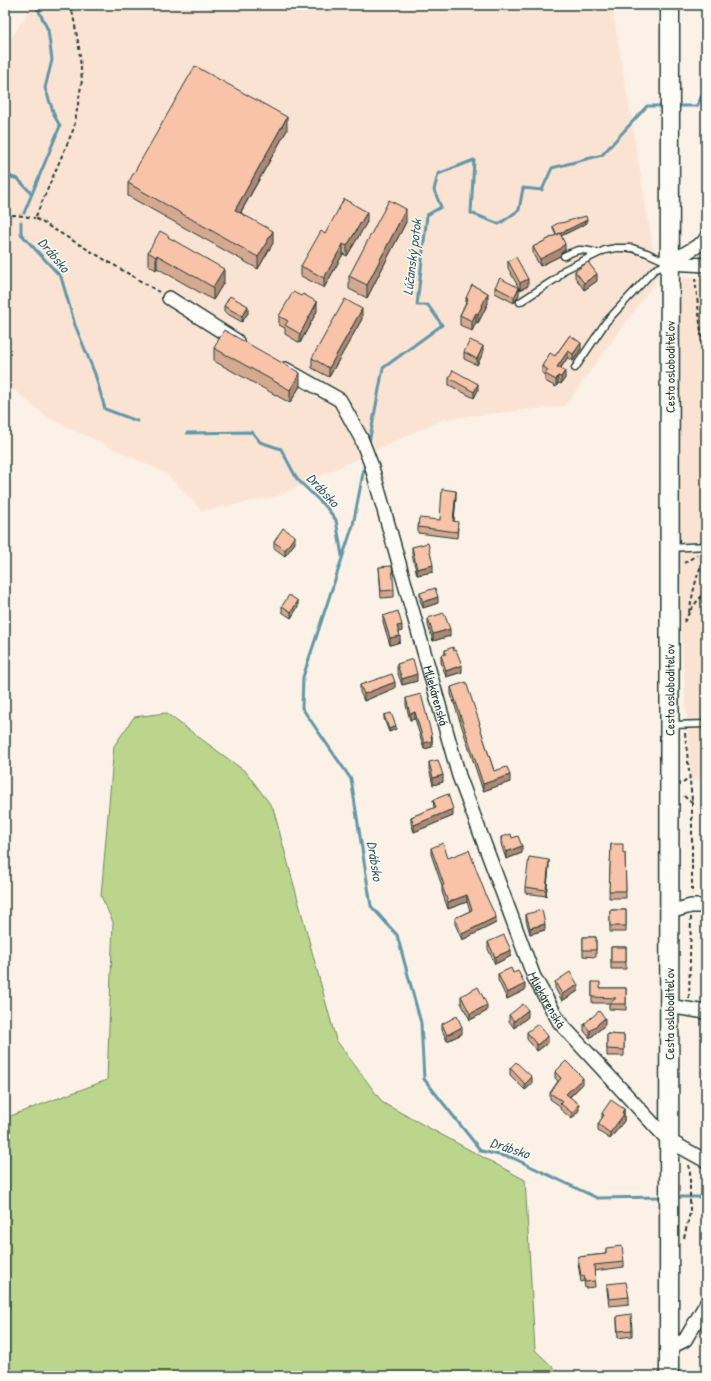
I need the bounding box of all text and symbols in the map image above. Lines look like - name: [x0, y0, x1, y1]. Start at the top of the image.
- water label: Lúčanský potok: [397, 217, 427, 296]
- water label: Drábsko: [34, 233, 75, 277]
- street label: Cesta osloboditeľov: [661, 320, 679, 413]
- water label: Drábsko: [303, 469, 345, 512]
- street label: Cesta osloboditeľov: [660, 643, 679, 736]
- street label: Mliekárenská: [419, 664, 453, 728]
- water label: Drábsko: [363, 840, 388, 884]
- street label: Cesta osloboditeľov: [660, 967, 678, 1060]
- street label: Mliekárenská: [524, 969, 569, 1032]
- water label: Drábsko: [488, 1132, 533, 1163]

